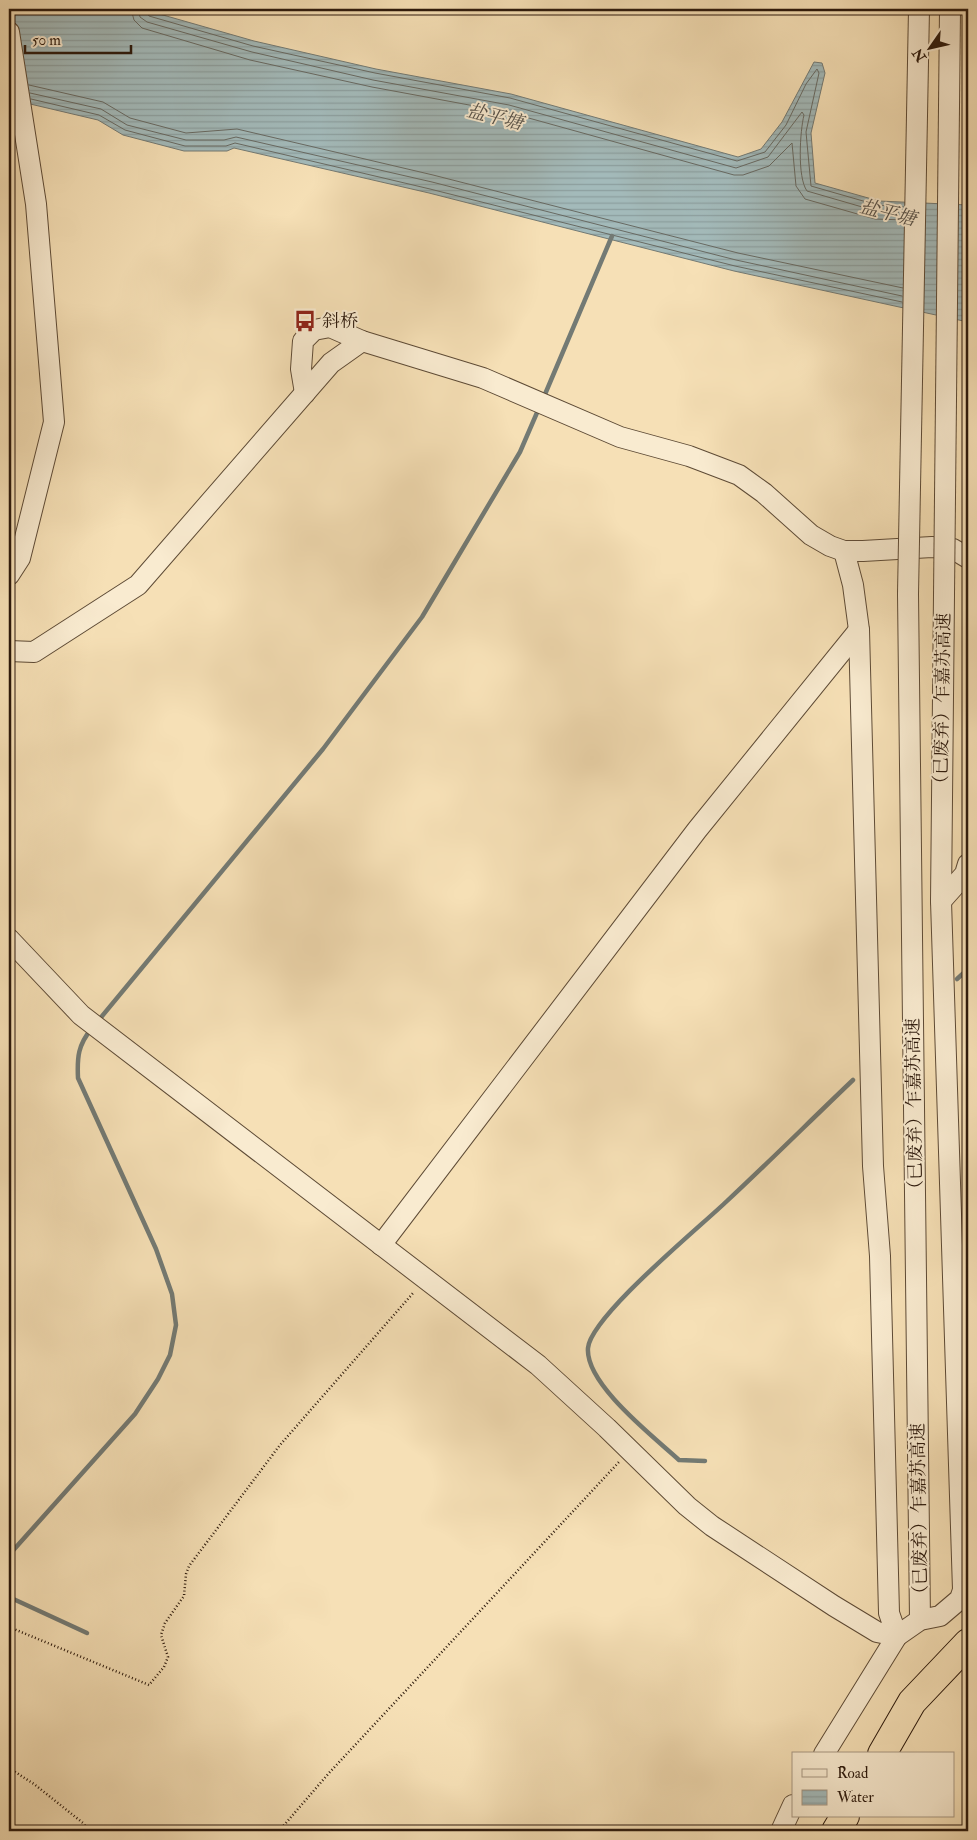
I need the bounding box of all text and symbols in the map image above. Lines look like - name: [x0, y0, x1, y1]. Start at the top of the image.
- scale bar: [25, 22, 131, 54]
- north arrow: [904, 22, 954, 72]
- text: 50 m: [32, 31, 61, 50]
- text: N: [909, 45, 931, 66]
- water label: 盐平塘: [464, 98, 528, 136]
- water label: 盐平塘: [857, 194, 921, 232]
- bus stop icon: 斜桥: [292, 308, 318, 334]
- place label: 斜桥: [322, 310, 358, 333]
- street label: （已废弃）乍嘉苏高速: [929, 613, 956, 793]
- street label: （已废弃）乍嘉苏高速: [901, 1018, 928, 1198]
- street label: （已废弃）乍嘉苏高速: [906, 1423, 933, 1603]
- legend: [792, 1752, 954, 1818]
- text: Road: [837, 1764, 869, 1783]
- text: Water: [836, 1788, 874, 1807]

